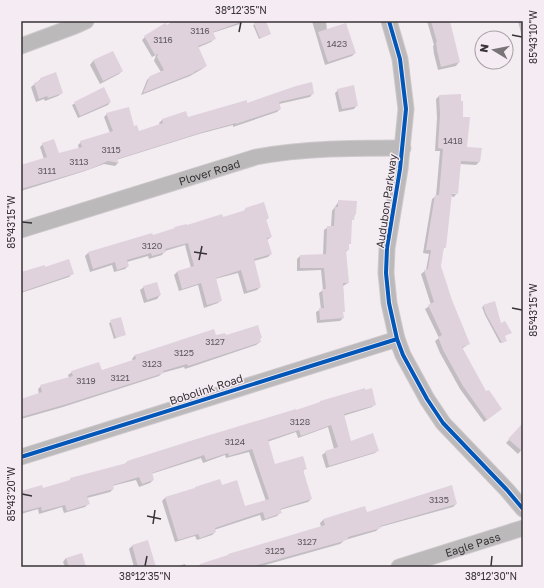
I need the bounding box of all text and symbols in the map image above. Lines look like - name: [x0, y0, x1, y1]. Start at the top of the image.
- text: 38°12'35"N: [215, 4, 267, 16]
- text: 85°43'10"W: [527, 10, 539, 64]
- house number: 3116: [190, 25, 210, 36]
- north arrow: [474, 30, 514, 70]
- house number: 3116: [153, 34, 173, 45]
- house number: 1423: [327, 38, 347, 49]
- text: N: [477, 43, 491, 53]
- house number: 1418: [443, 135, 463, 146]
- house number: 3115: [101, 144, 121, 155]
- street label: Audubon Parkway: [373, 153, 399, 249]
- house number: 3113: [69, 156, 89, 167]
- street label: Plover Road: [177, 156, 241, 187]
- house number: 3111: [38, 165, 57, 176]
- text: 85°43'15"W: [5, 195, 17, 249]
- house number: 3120: [142, 240, 163, 251]
- text: 85°43'15"W: [527, 283, 539, 337]
- house number: 3127: [205, 336, 225, 347]
- house number: 3125: [174, 347, 194, 358]
- house number: 3123: [142, 358, 162, 369]
- street label: Bobolink Road: [168, 371, 244, 407]
- house number: 3121: [110, 372, 130, 383]
- house number: 3119: [76, 375, 96, 386]
- house number: 3128: [290, 416, 310, 427]
- house number: 3124: [225, 436, 246, 447]
- text: 85°43'20"W: [5, 466, 17, 521]
- house number: 3135: [429, 494, 449, 505]
- street label: Eagle Pass: [443, 529, 502, 559]
- house number: 3127: [297, 536, 317, 547]
- house number: 3125: [265, 545, 285, 556]
- text: 38°12'35"N: [119, 570, 171, 582]
- text: 38°12'30"N: [465, 570, 517, 582]

